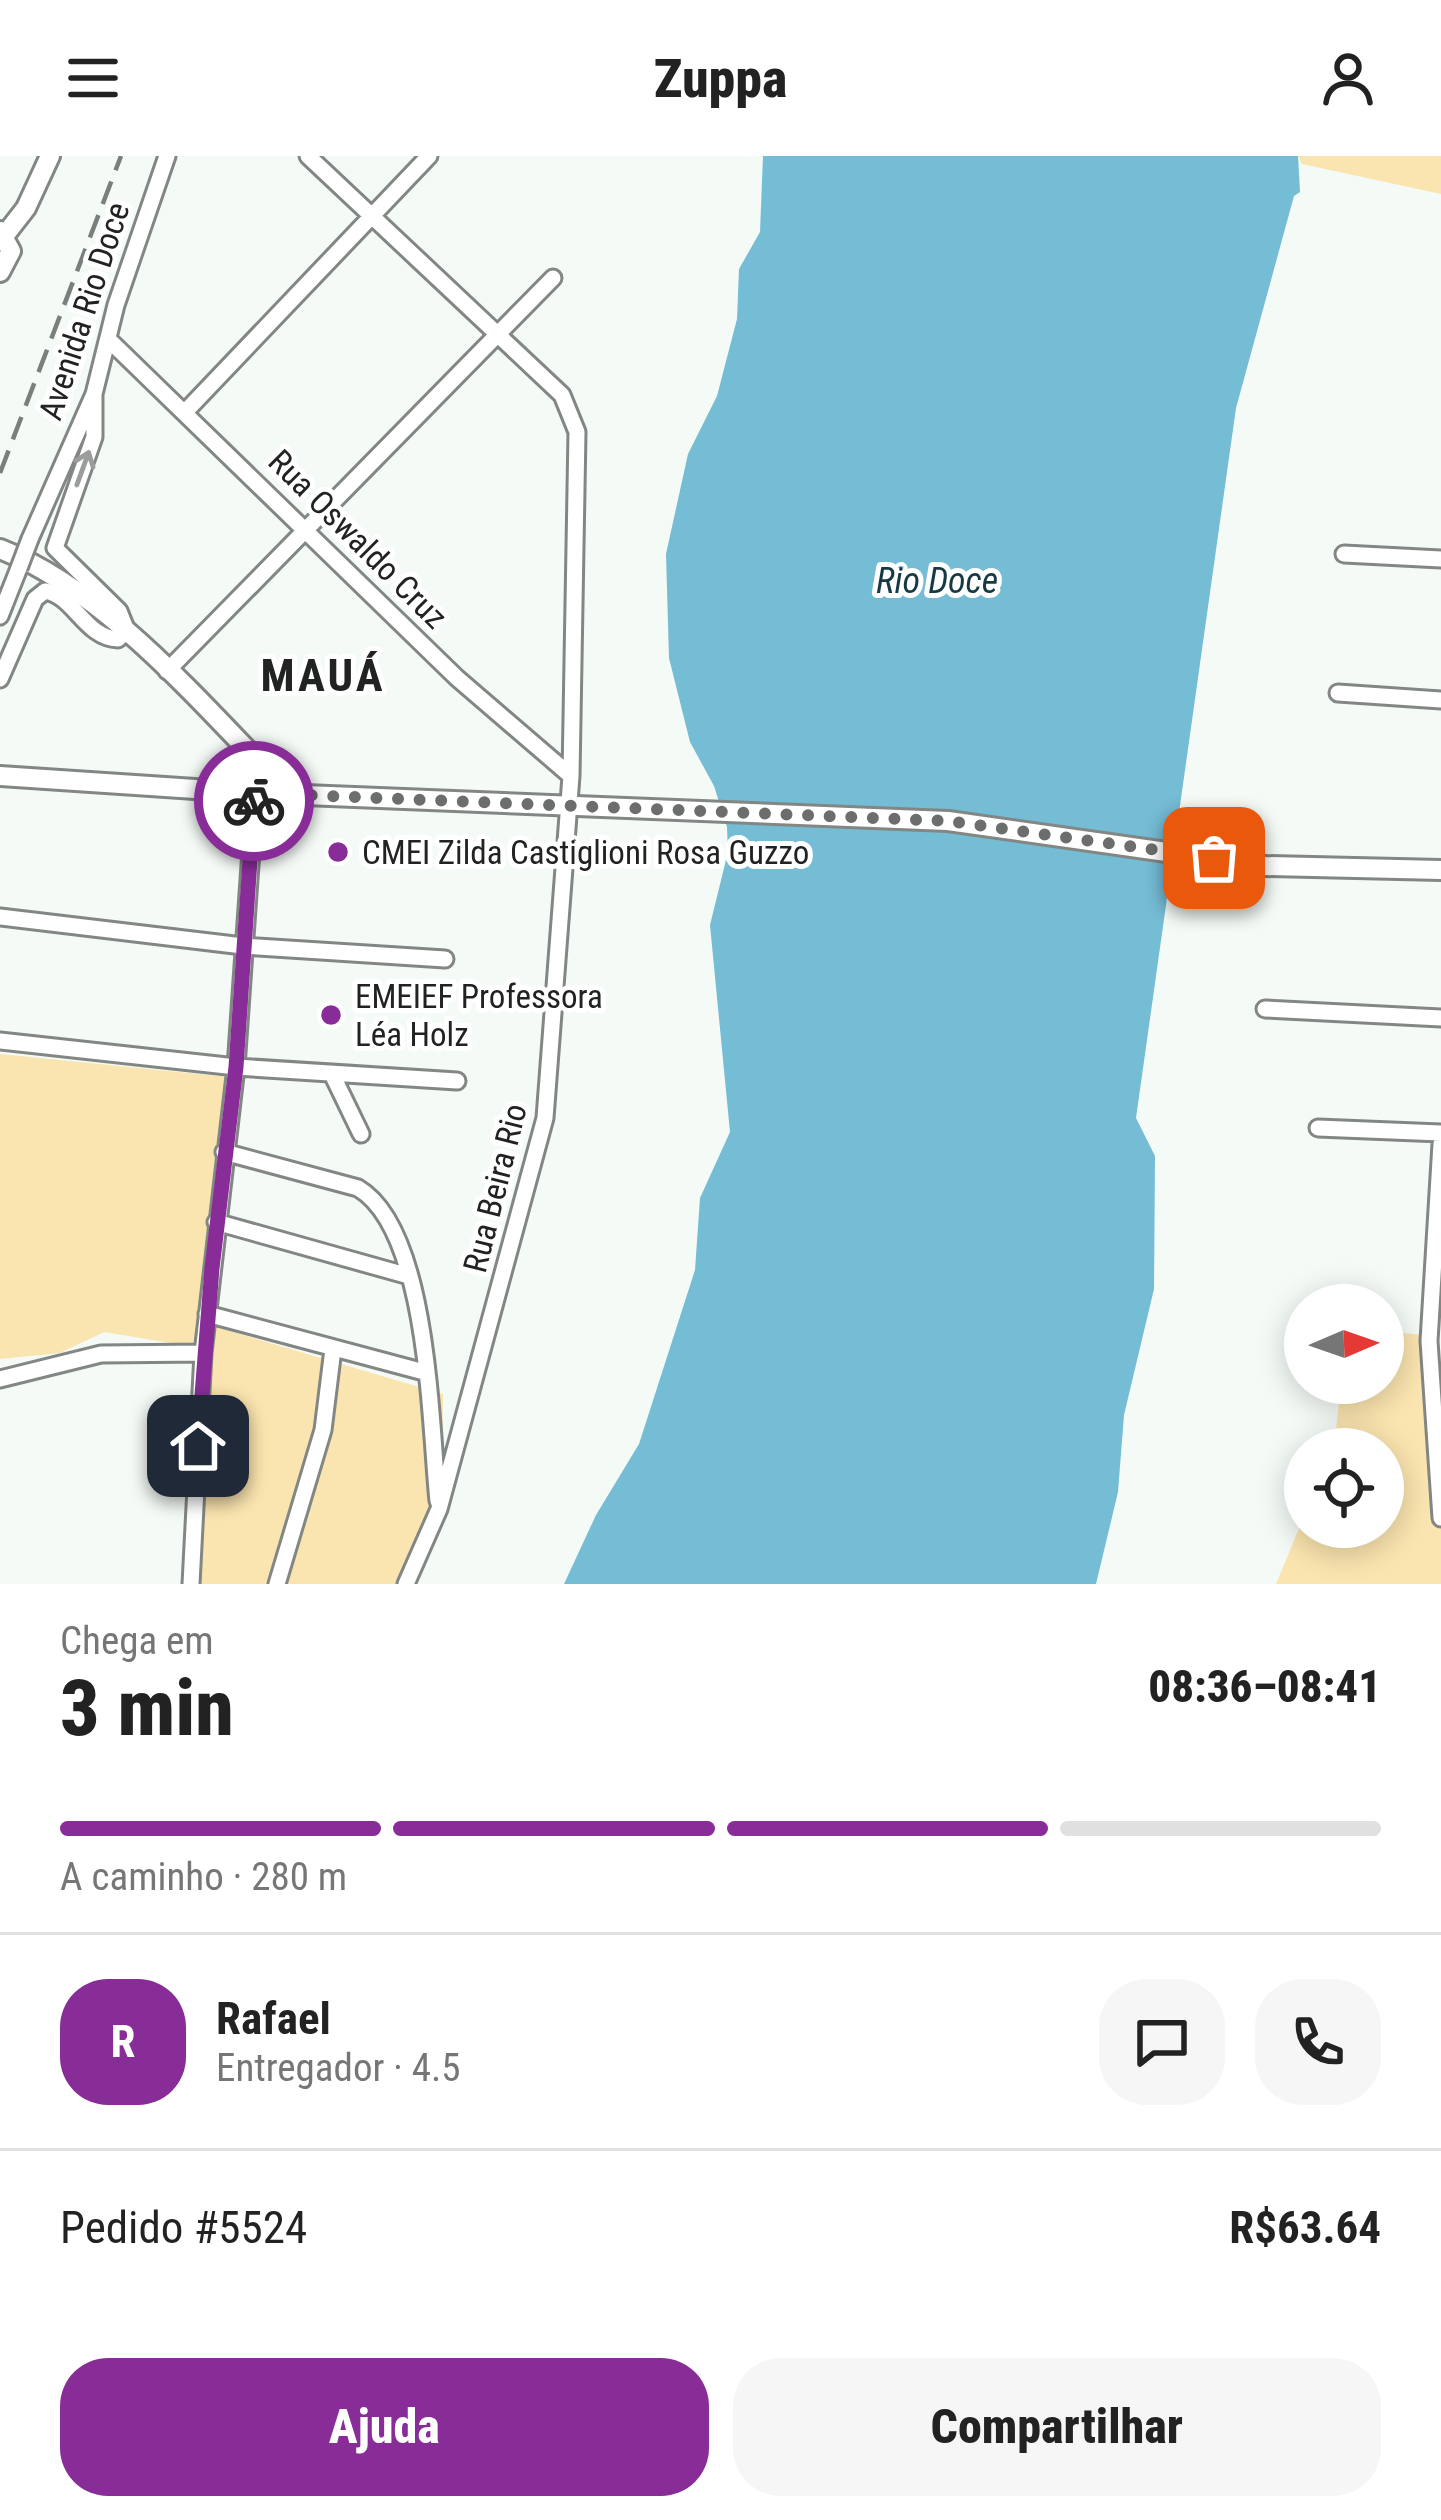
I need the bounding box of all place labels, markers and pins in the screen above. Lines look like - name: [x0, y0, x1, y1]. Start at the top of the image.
- pin: [1163, 807, 1265, 909]
- place label: CMEI Zilda Castiglioni Rosa Guzzo: [362, 833, 809, 872]
- marker: CMEI Zilda Castiglioni Rosa Guzzo: [325, 839, 351, 865]
- place label: EMEIEF Professora Léa Holz: [355, 977, 603, 1054]
- marker: EMEIEF Professora Léa Holz: [318, 1002, 344, 1028]
- pin: [147, 1395, 249, 1497]

